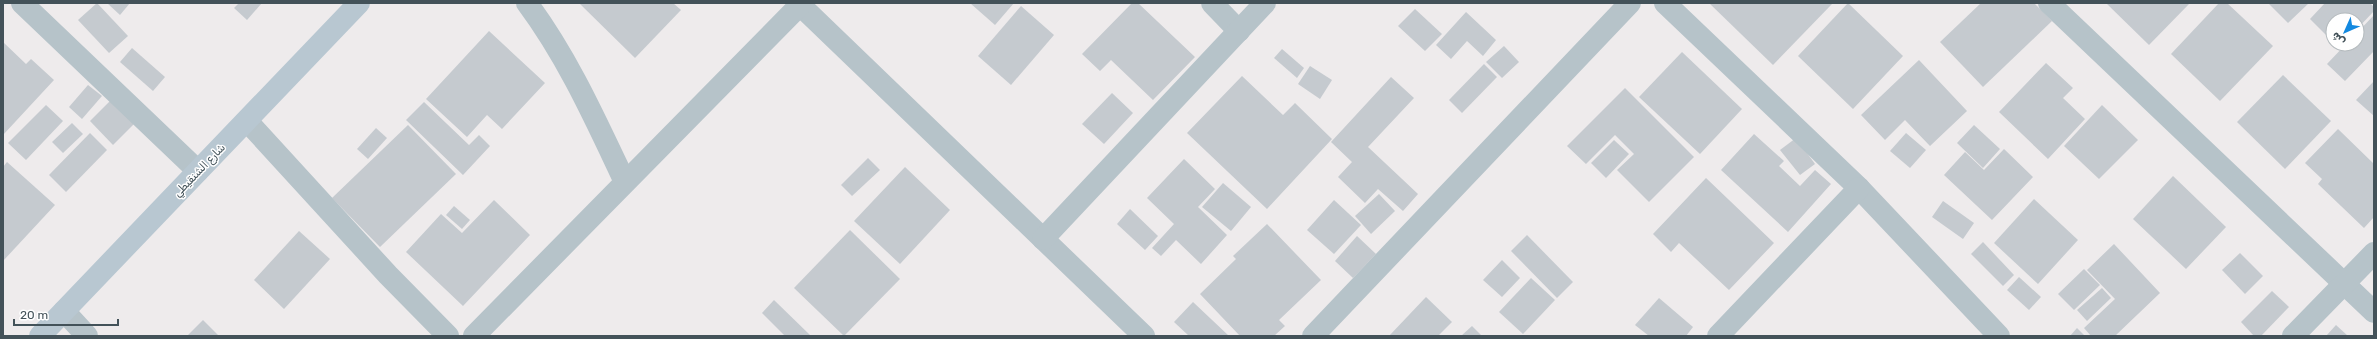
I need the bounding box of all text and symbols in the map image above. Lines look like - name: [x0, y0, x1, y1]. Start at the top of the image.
- north arrow: [2325, 12, 2365, 52]
- text: ش: [2329, 29, 2348, 48]
- street label: شارع الشنقيطي: [171, 141, 229, 201]
- scale bar: [14, 301, 118, 327]
- text: 20 m: [20, 308, 48, 322]

